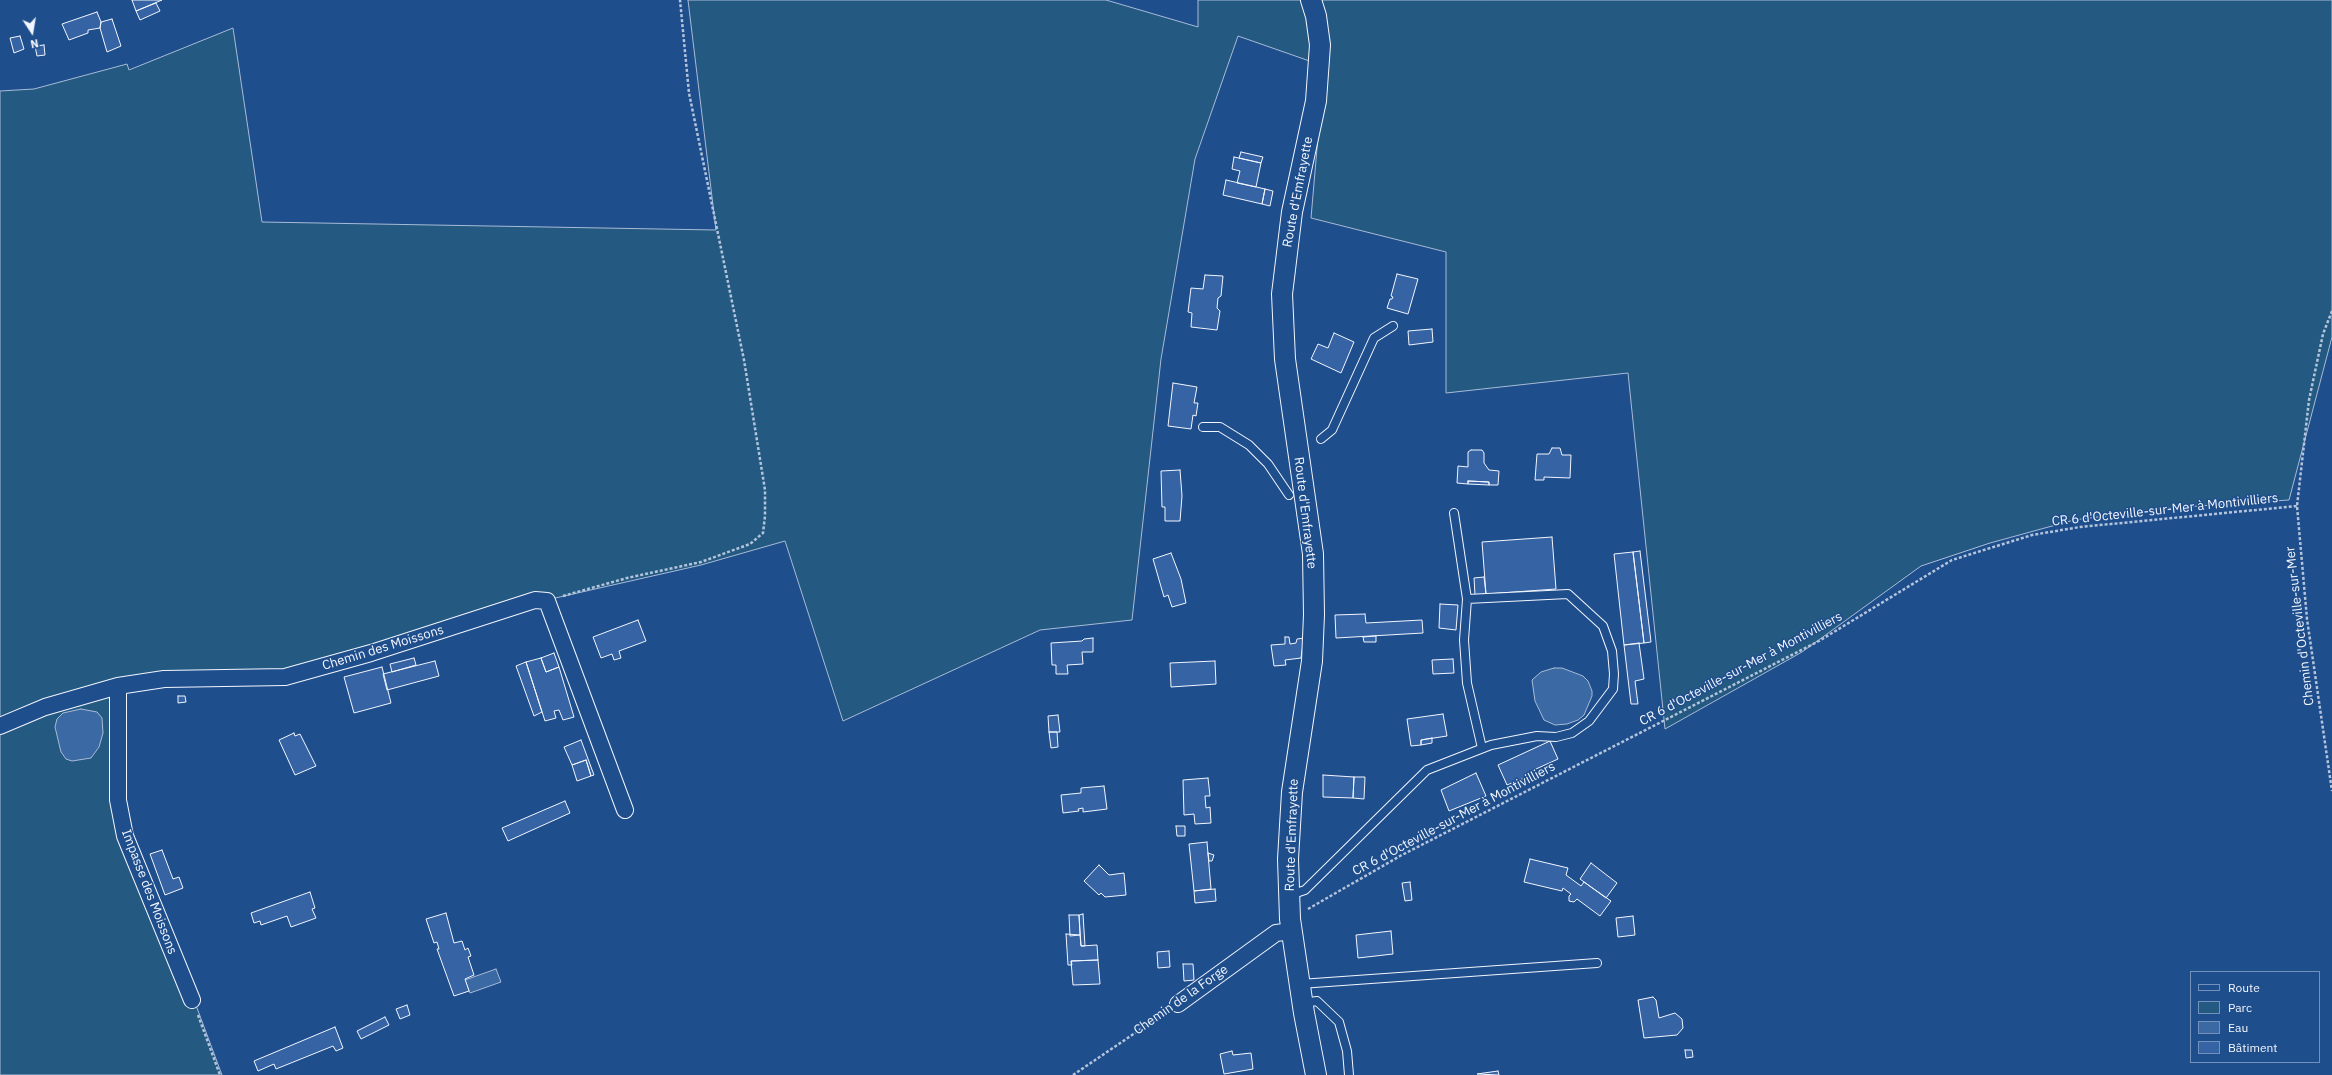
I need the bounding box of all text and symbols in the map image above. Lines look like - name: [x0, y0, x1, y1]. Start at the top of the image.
- north arrow: [12, 12, 52, 52]
- text: N: [29, 36, 40, 51]
- street label: Route d'Emfrayette: [1280, 135, 1316, 249]
- street label: Route d'Emfrayette: [1290, 456, 1320, 570]
- street label: CR 6 d'Octeville-sur-Mer à Montivilliers: [2051, 490, 2279, 530]
- street label: Chemin d'Octeville-sur-Mer: [2282, 545, 2318, 707]
- street label: CR 6 d'Octeville-sur-Mer à Montivilliers: [1637, 609, 1845, 729]
- street label: Chemin des Moissons: [320, 622, 446, 674]
- street label: CR 6 d'Octeville-sur-Mer à Montivilliers: [1350, 759, 1558, 879]
- street label: Route d'Emfrayette: [1282, 778, 1302, 892]
- street label: Impasse des Moissons: [118, 827, 180, 957]
- street label: Chemin de la Forge: [1131, 962, 1231, 1038]
- legend: [2190, 971, 2320, 1063]
- text: Route: [2228, 980, 2260, 995]
- text: Parc: [2228, 1000, 2252, 1015]
- text: Eau: [2228, 1020, 2248, 1035]
- text: Bâtiment: [2228, 1040, 2278, 1055]

